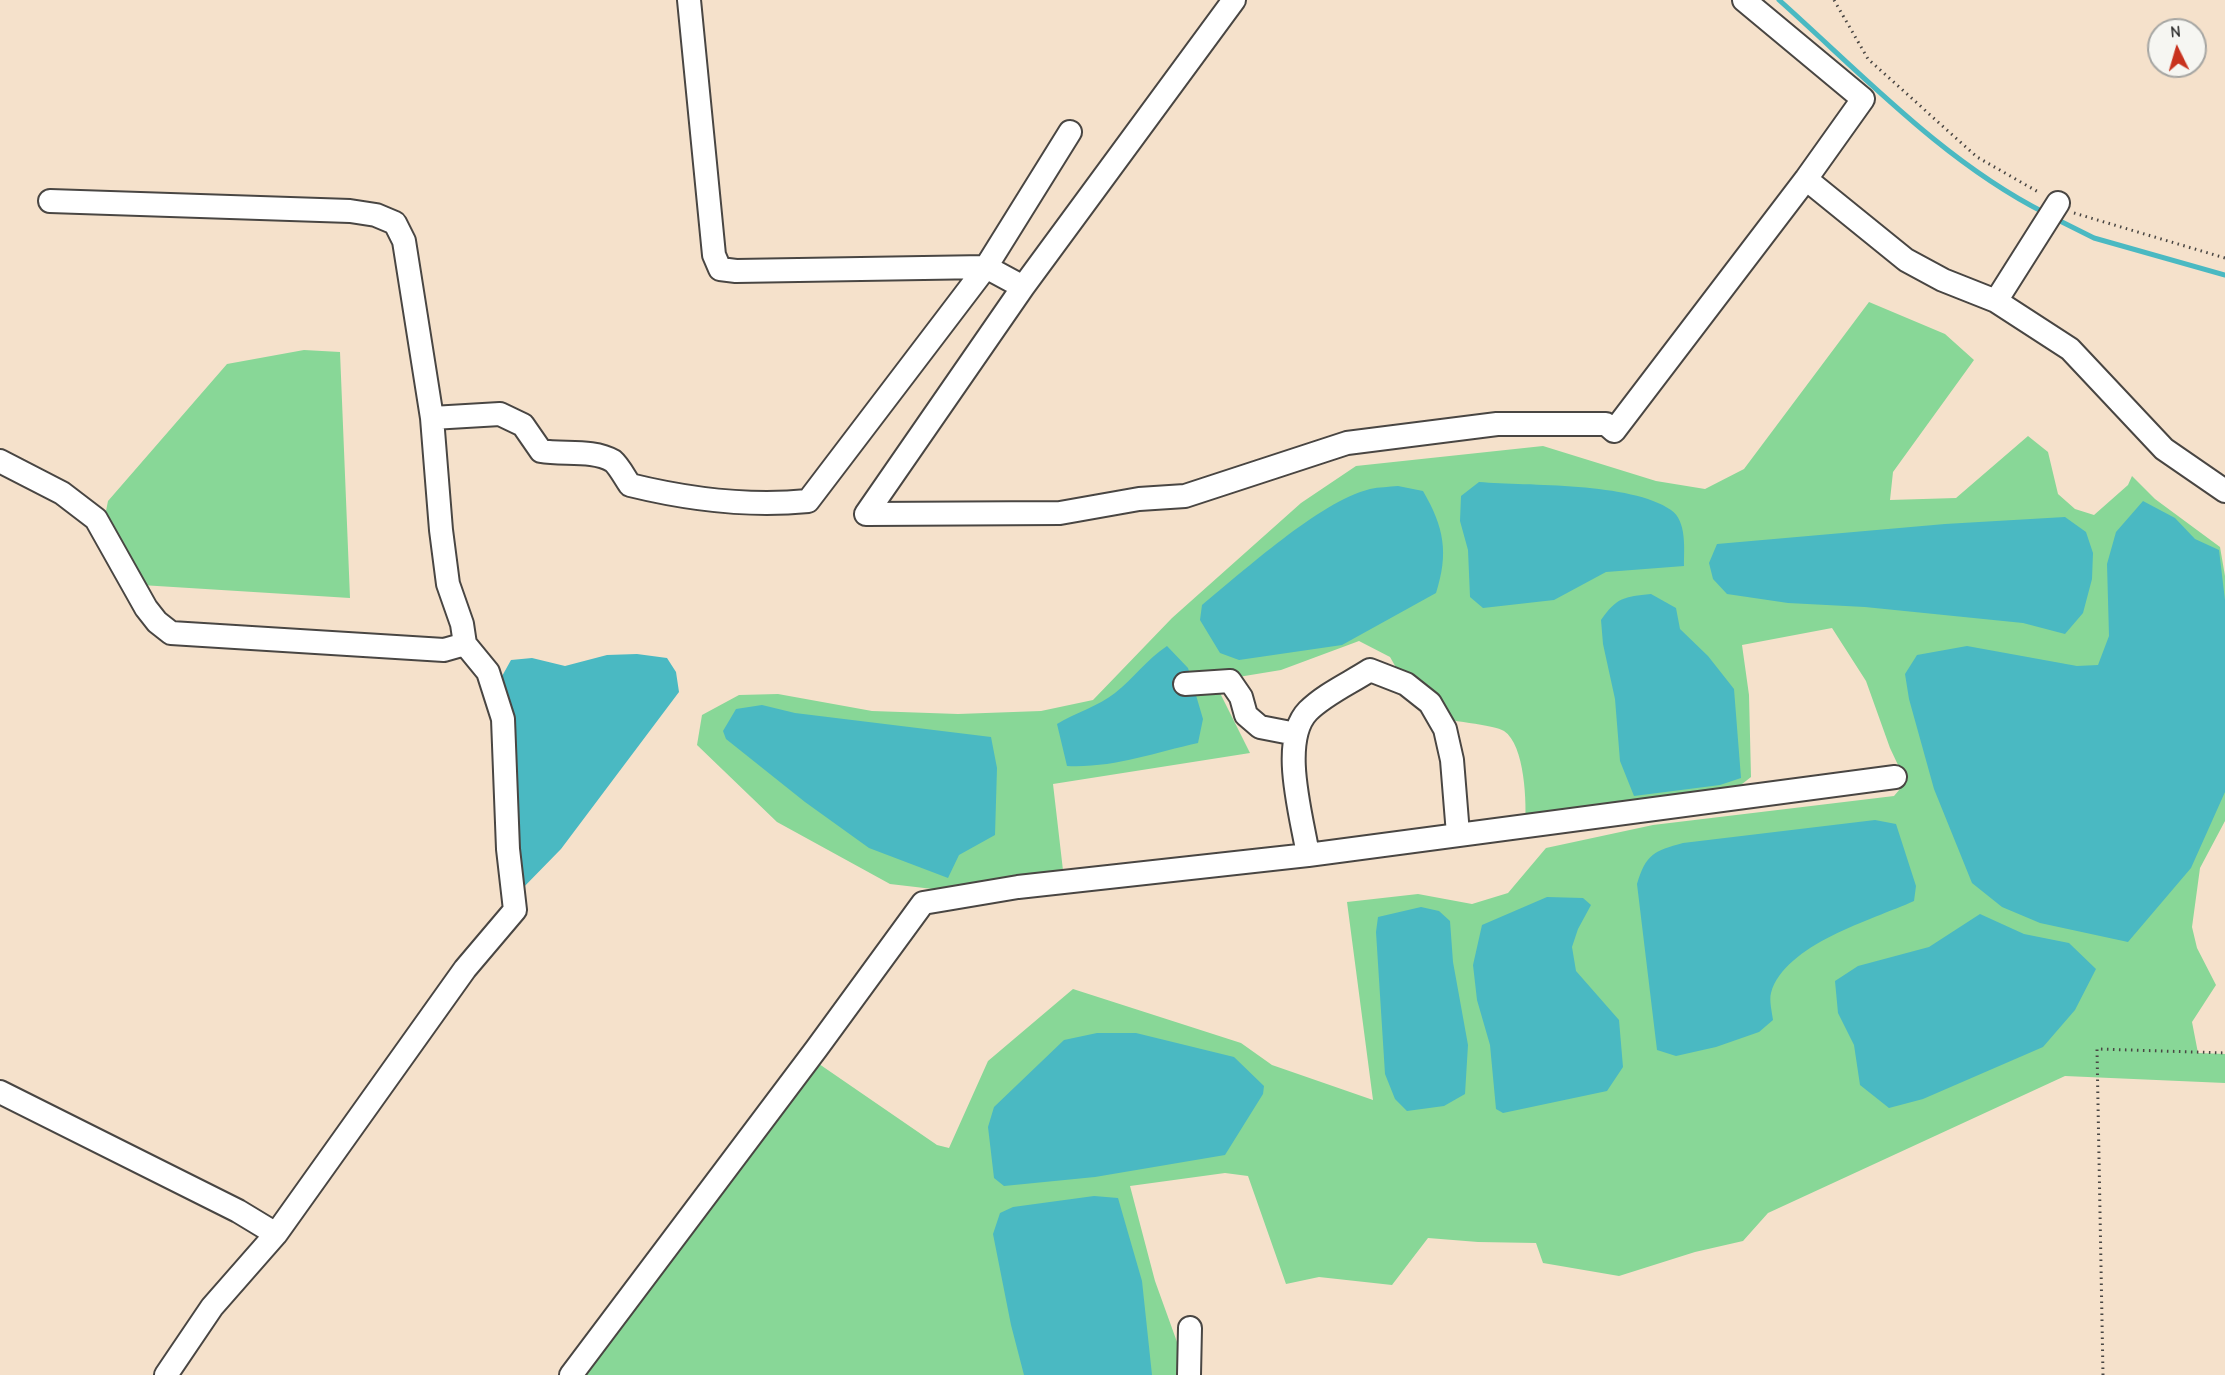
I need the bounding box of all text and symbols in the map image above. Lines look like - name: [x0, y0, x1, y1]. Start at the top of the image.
- north arrow: [2147, 18, 2207, 78]
- text: N: [2170, 23, 2182, 41]

